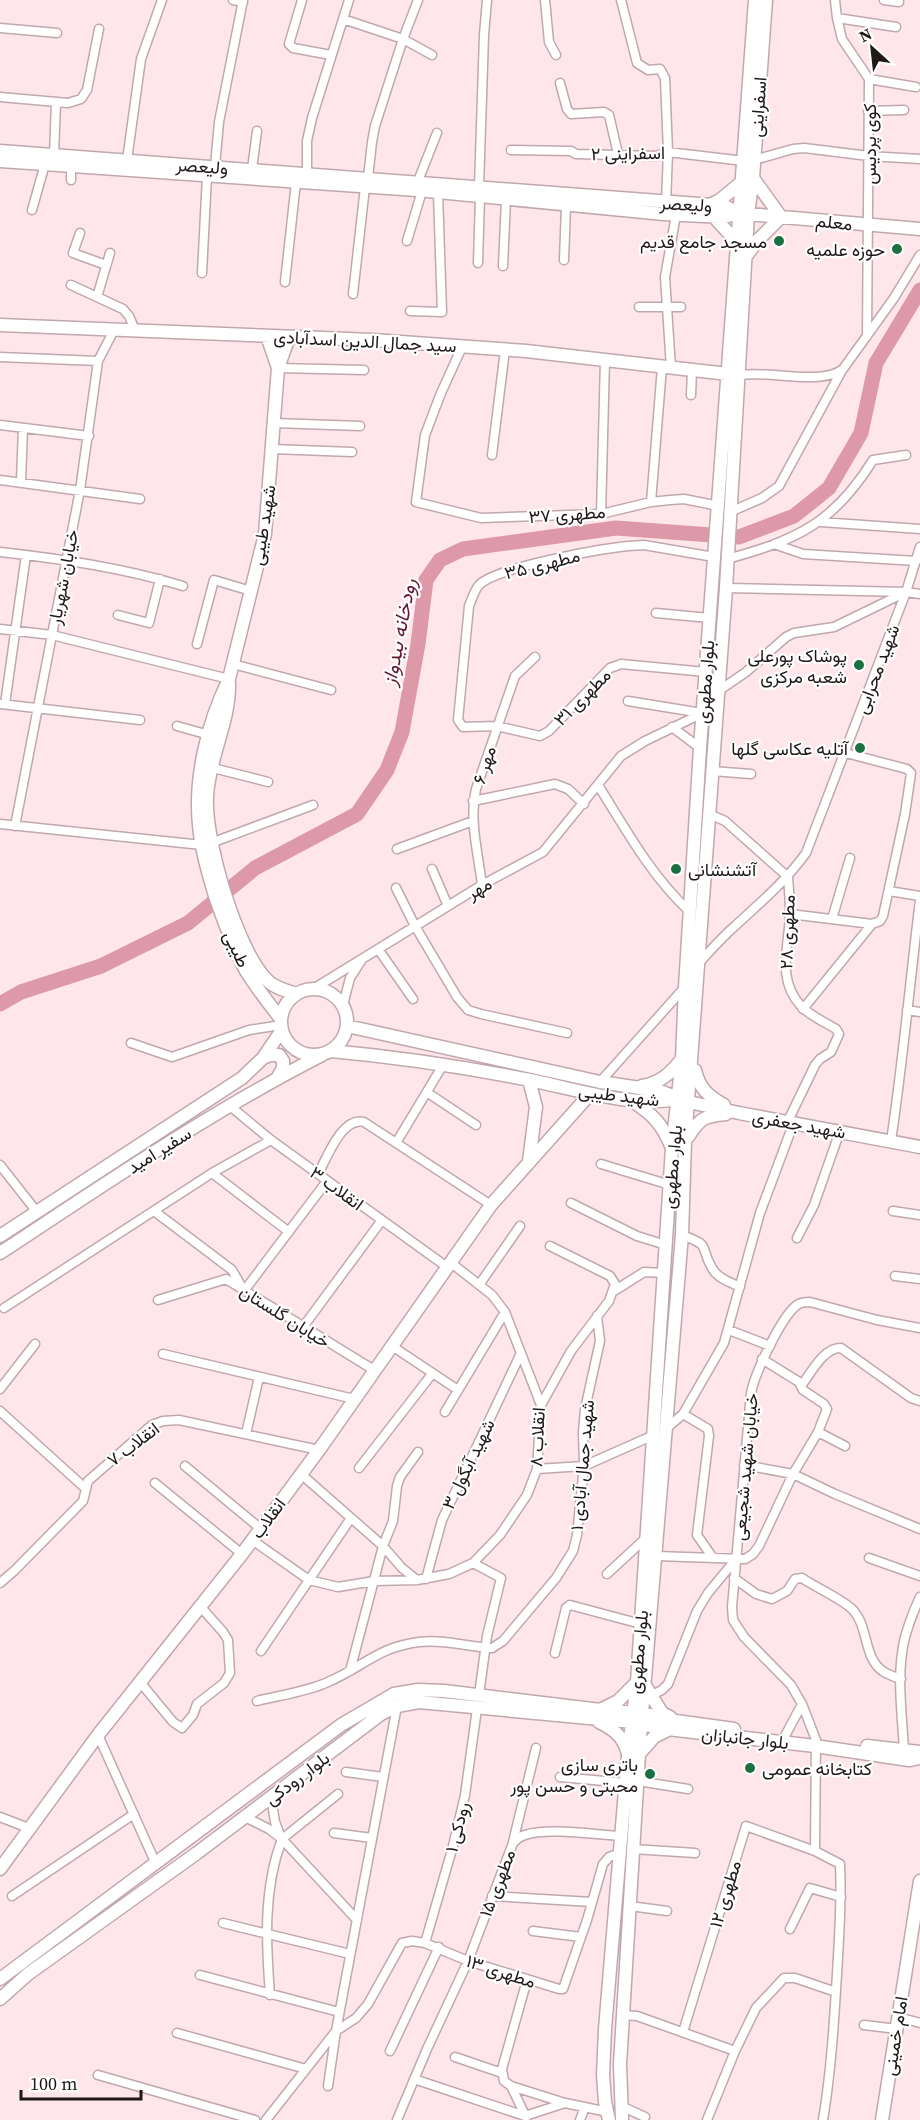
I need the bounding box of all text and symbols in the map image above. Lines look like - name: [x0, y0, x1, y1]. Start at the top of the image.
- north arrow: [842, 18, 902, 78]
- text: N: [855, 22, 876, 47]
- street label: اسفراینی: [743, 76, 773, 138]
- street label: کوی پردیس: [857, 103, 882, 185]
- street label: اسفراینی ۲: [591, 140, 665, 166]
- street label: ولیعصر: [174, 152, 229, 180]
- street label: ولیعصر: [658, 190, 713, 218]
- street label: معلم: [814, 208, 854, 236]
- place label: مسجد جامع قدیم: [640, 229, 767, 254]
- marker: مسجد جامع قدیم: [772, 234, 786, 248]
- place label: حوزه علمیه: [806, 237, 885, 262]
- marker: حوزه علمیه: [890, 242, 904, 256]
- street label: سید جمال الدین اسدآبادی: [273, 324, 457, 358]
- street label: شهید طیبی: [244, 483, 282, 567]
- street label: مطهری ۳۷: [528, 499, 606, 529]
- street label: خیابان شهریار: [41, 527, 84, 628]
- street label: مطهری ۳۵: [502, 543, 582, 585]
- water label: رودخانه بیدواز: [375, 576, 423, 690]
- street label: شهید محرابی: [849, 621, 905, 717]
- street label: بلوار مطهری: [690, 639, 720, 725]
- place label: پوشاک پورعلی شعبه مرکزی: [747, 643, 847, 689]
- marker: پوشاک پورعلی شعبه مرکزی: [852, 658, 866, 672]
- street label: مطهری ۳۱: [548, 663, 616, 731]
- place label: آتلیه عکاسی گلها: [731, 736, 850, 761]
- marker: آتلیه عکاسی گلها: [853, 741, 867, 755]
- street label: مهر ۶: [466, 743, 502, 787]
- place label: آتشنشانی: [688, 857, 758, 882]
- marker: آتشنشانی: [669, 862, 683, 876]
- street label: مهر: [461, 871, 496, 906]
- street label: مطهری ۲۸: [773, 894, 801, 970]
- street label: طیبی: [218, 927, 256, 971]
- street label: شهید طیبی: [577, 1078, 661, 1112]
- street label: شهید جعفری: [750, 1103, 848, 1145]
- street label: سفیر امید: [122, 1121, 196, 1179]
- street label: بلوار مطهری: [656, 1124, 688, 1210]
- street label: انقلاب ۳: [305, 1160, 369, 1216]
- street label: خیابان گلستان: [235, 1278, 335, 1354]
- street label: خیابان شهید شجیعی: [726, 1392, 764, 1542]
- street label: شهید جمال آبادی ۱: [564, 1399, 600, 1531]
- street label: انقلاب ۸: [523, 1407, 551, 1467]
- street label: شهید آبگول ۳: [435, 1415, 501, 1513]
- street label: انقلاب ۷: [102, 1416, 164, 1472]
- street label: انقلاب: [245, 1493, 291, 1543]
- street label: بلوار مطهری: [622, 1609, 654, 1695]
- street label: بلوار جانبازان: [700, 1721, 790, 1755]
- street label: بلوار رودکی: [259, 1745, 335, 1811]
- place label: باتری سازی محبتی و حسن پور: [509, 1752, 638, 1798]
- place label: کتابخانه عمومی: [762, 1756, 872, 1781]
- marker: کتابخانه عمومی: [743, 1761, 757, 1775]
- marker: باتری سازی محبتی و حسن پور: [643, 1767, 657, 1781]
- street label: رودکی ۱: [439, 1799, 475, 1855]
- street label: مطهری ۱۵: [473, 1846, 521, 1920]
- street label: مطهری ۱۲: [703, 1857, 747, 1931]
- street label: مطهری ۱۳: [463, 1948, 539, 1994]
- street label: امام خمینی: [876, 1995, 914, 2077]
- scale bar: [21, 2063, 141, 2101]
- text: 100 m: [30, 2071, 77, 2096]

